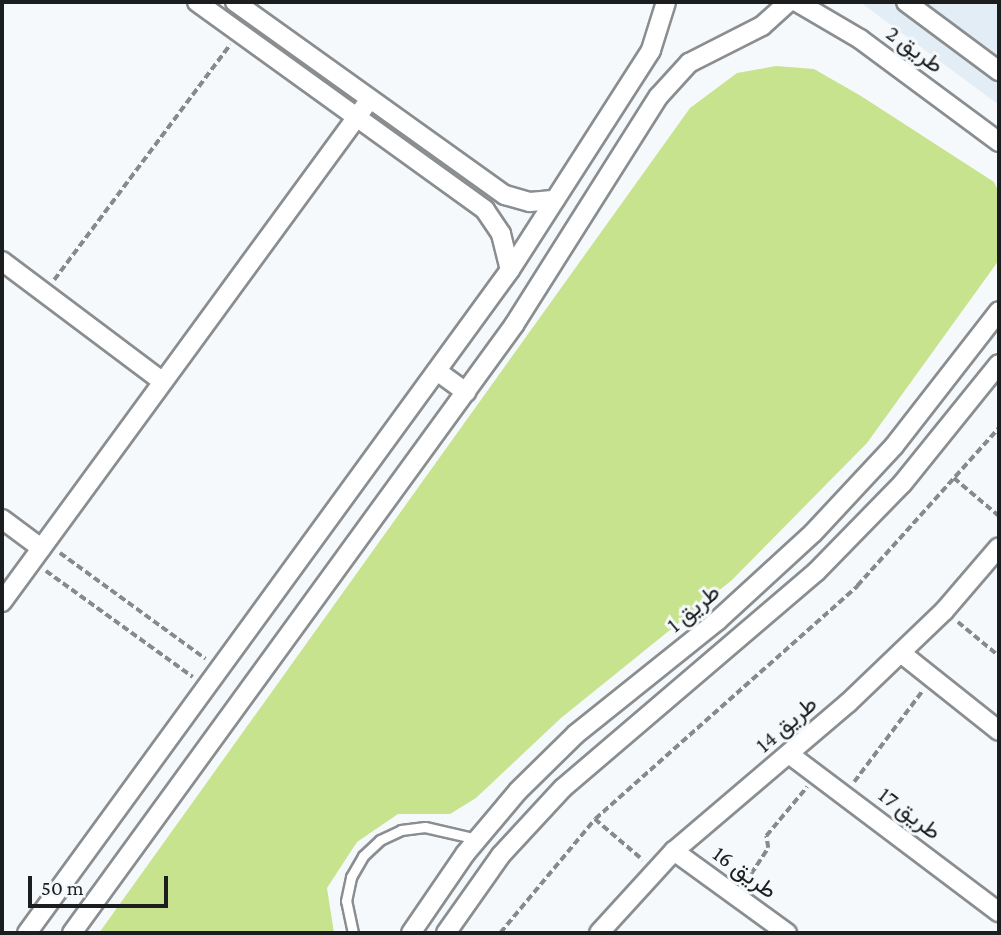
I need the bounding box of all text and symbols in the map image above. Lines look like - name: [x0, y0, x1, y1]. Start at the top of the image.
- street label: طريق 2: [881, 19, 949, 79]
- street label: طريق 1: [661, 578, 725, 638]
- street label: طريق 14: [750, 690, 822, 758]
- street label: طريق 17: [873, 781, 947, 845]
- street label: طريق 16: [708, 840, 782, 904]
- scale bar: [32, 862, 172, 906]
- text: 50 m: [41, 876, 84, 900]

